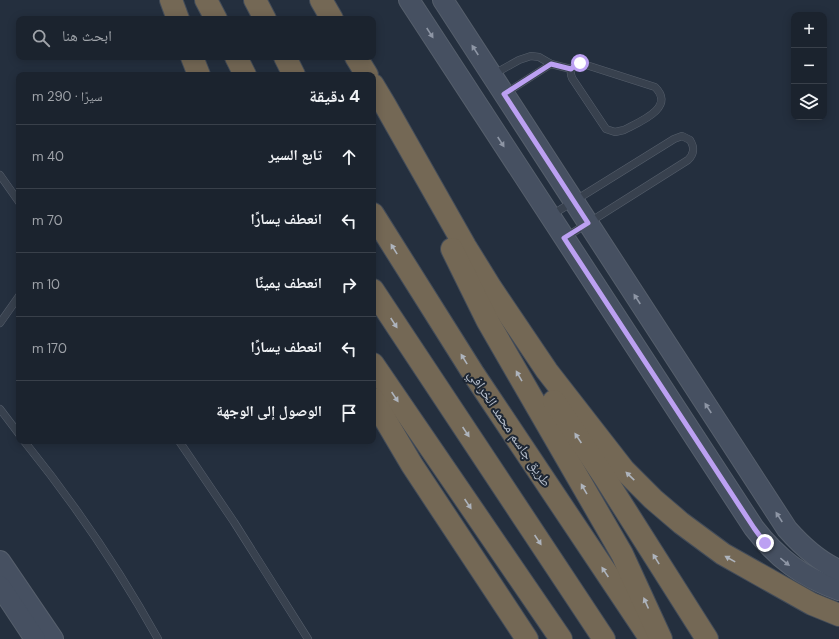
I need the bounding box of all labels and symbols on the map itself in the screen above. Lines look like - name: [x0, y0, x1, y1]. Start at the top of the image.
- one-way arrow: [426, 28, 434, 38]
- one-way arrow: [471, 45, 479, 55]
- route start: [571, 54, 589, 72]
- one-way arrow: [497, 136, 505, 147]
- one-way arrow: [391, 243, 398, 255]
- one-way arrow: [634, 294, 641, 305]
- one-way arrow: [391, 317, 398, 329]
- one-way arrow: [460, 353, 467, 365]
- street label: طريق جاسم محمد الخرافي: [462, 366, 556, 491]
- one-way arrow: [516, 370, 523, 382]
- one-way arrow: [391, 392, 399, 402]
- one-way arrow: [705, 403, 712, 414]
- one-way arrow: [462, 426, 470, 437]
- one-way arrow: [574, 433, 582, 443]
- one-way arrow: [625, 471, 635, 481]
- one-way arrow: [581, 483, 588, 495]
- one-way arrow: [464, 499, 472, 509]
- one-way arrow: [776, 511, 783, 523]
- route end: [756, 534, 774, 552]
- one-way arrow: [534, 535, 542, 545]
- one-way arrow: [652, 554, 660, 564]
- one-way arrow: [724, 555, 736, 562]
- one-way arrow: [780, 557, 791, 566]
- one-way arrow: [602, 566, 609, 577]
- one-way arrow: [643, 598, 649, 609]

